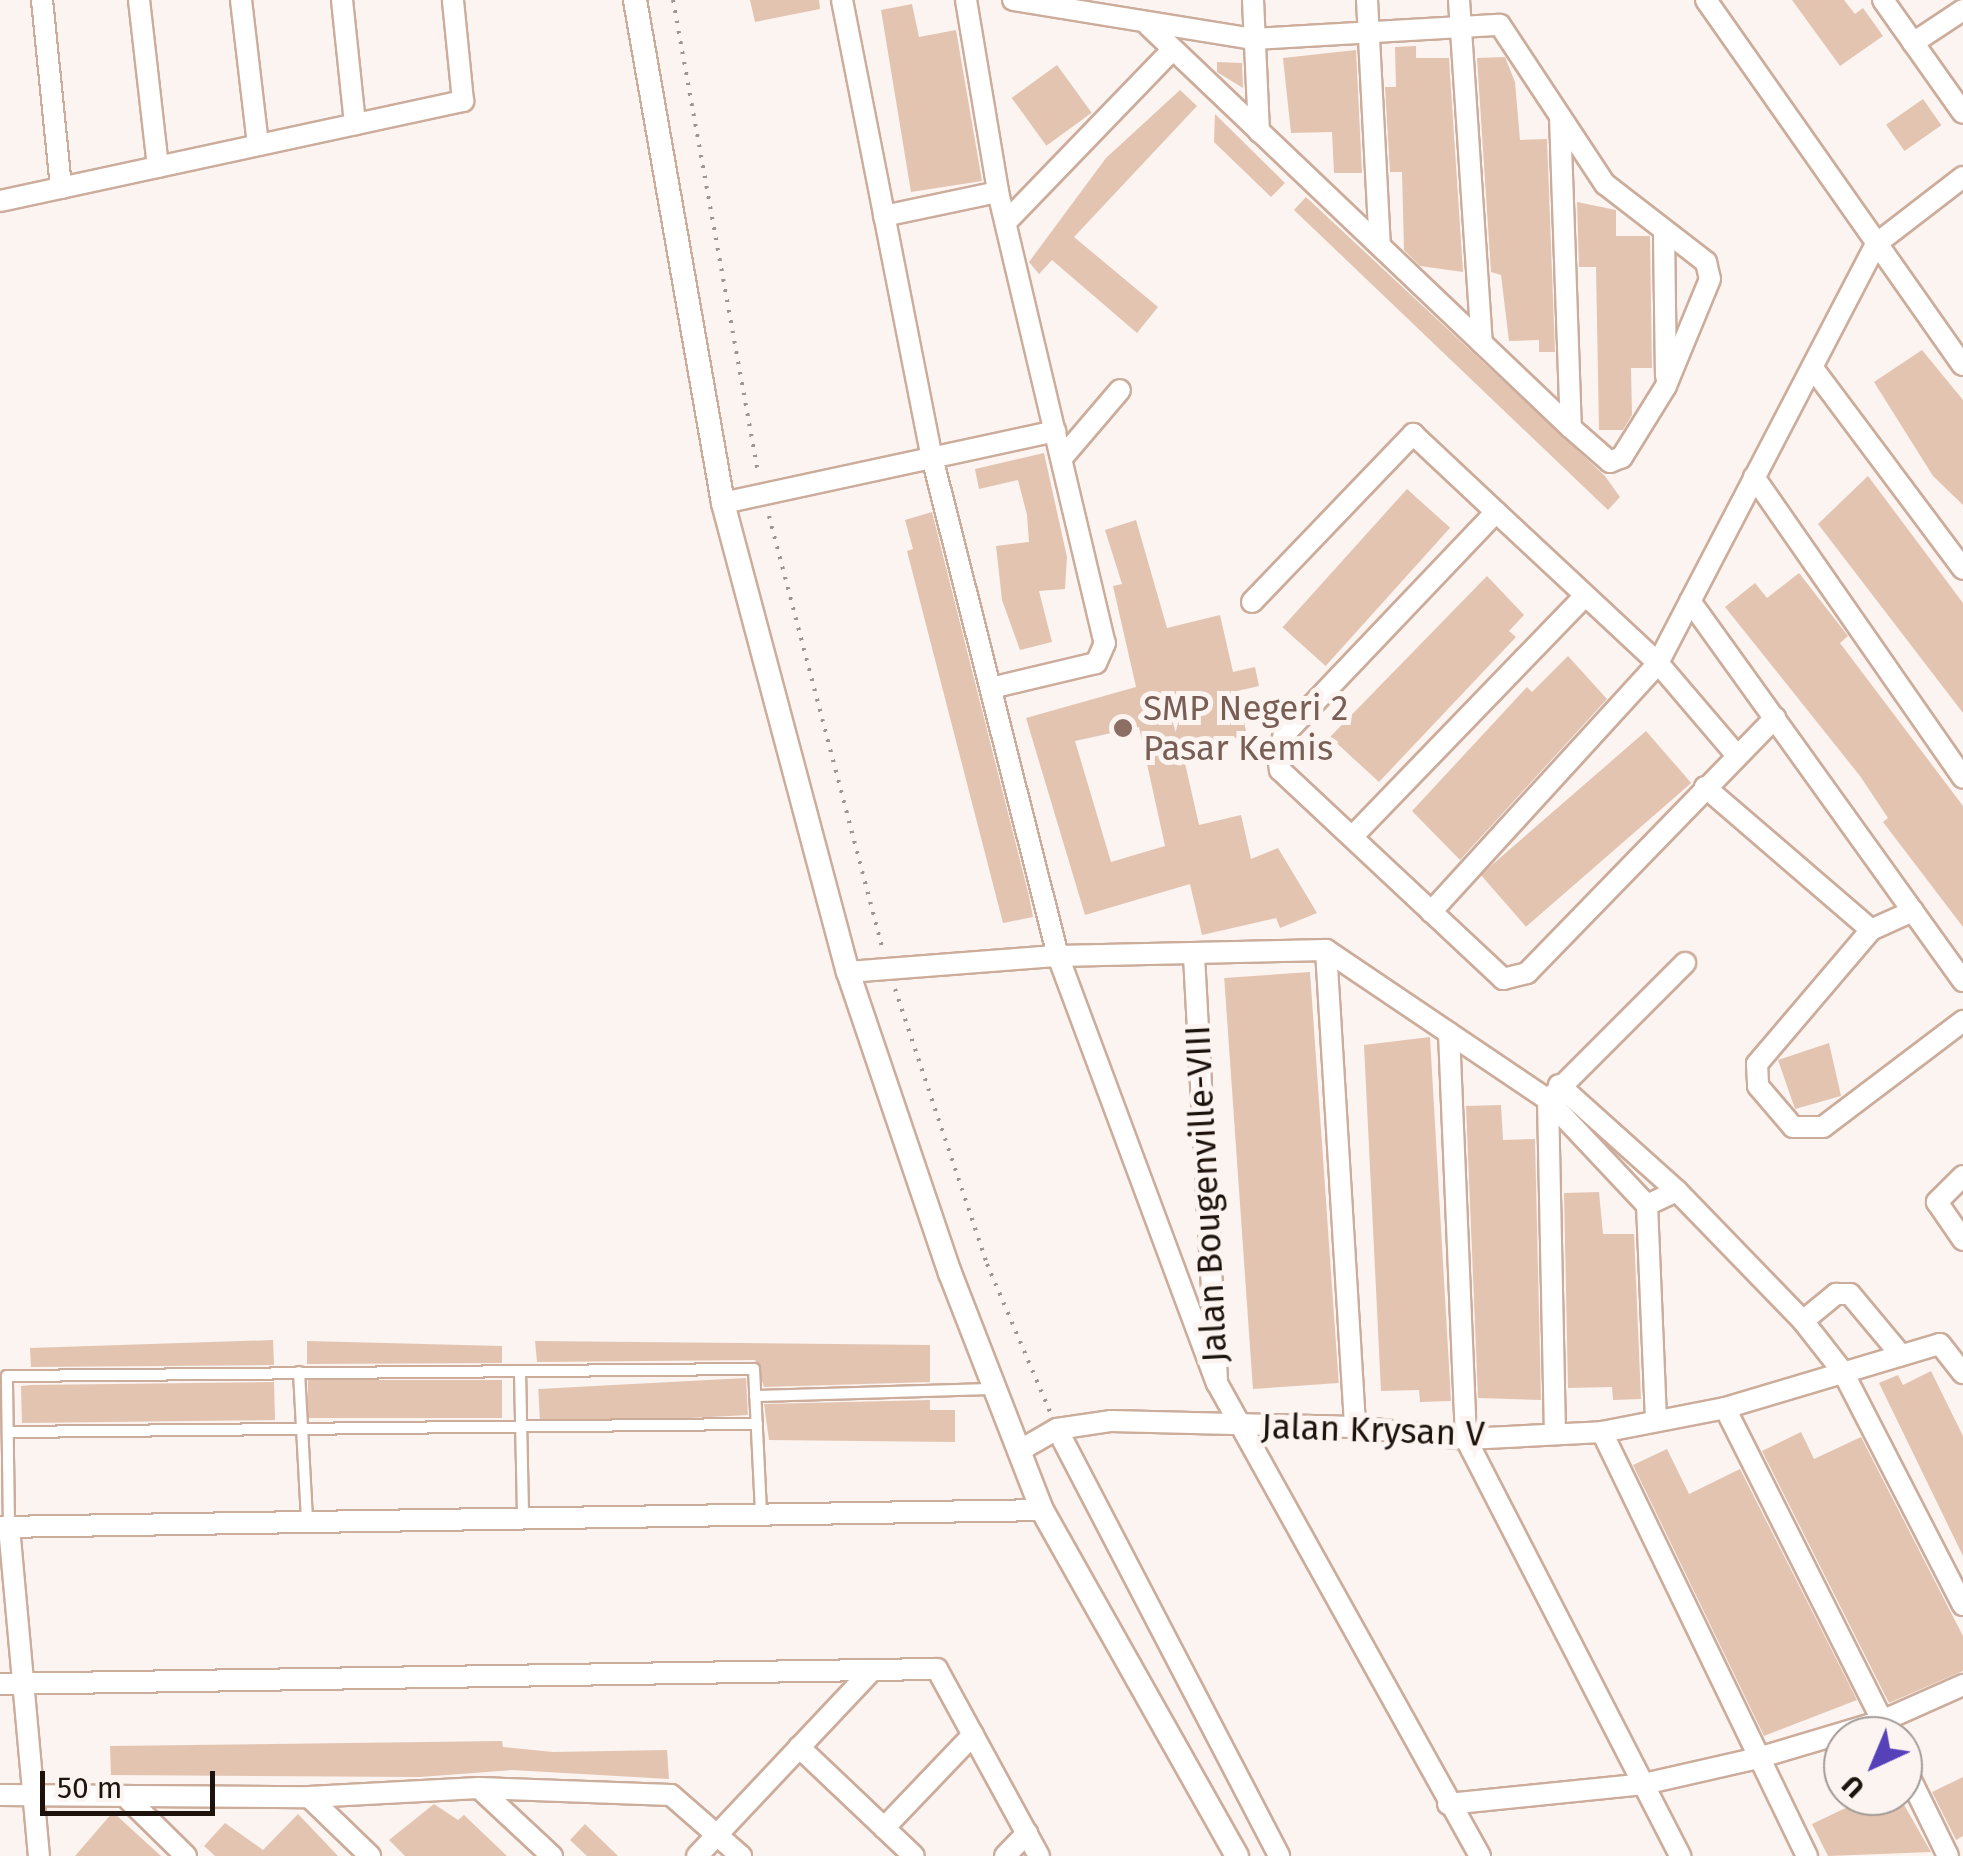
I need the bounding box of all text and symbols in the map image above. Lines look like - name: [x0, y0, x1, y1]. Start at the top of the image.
- place label: SMP Negeri 2 Pasar Kemis: [1143, 687, 1348, 769]
- marker: SMP Negeri 2 Pasar Kemis: [1112, 717, 1134, 739]
- street label: Jalan Bougenville-VIII: [1176, 1024, 1236, 1364]
- street label: Jalan Krysan V: [1261, 1405, 1485, 1455]
- north arrow: [1823, 1716, 1923, 1816]
- scale bar: [45, 1751, 220, 1813]
- text: U: [1835, 1768, 1871, 1805]
- text: 50 m: [57, 1770, 122, 1806]

